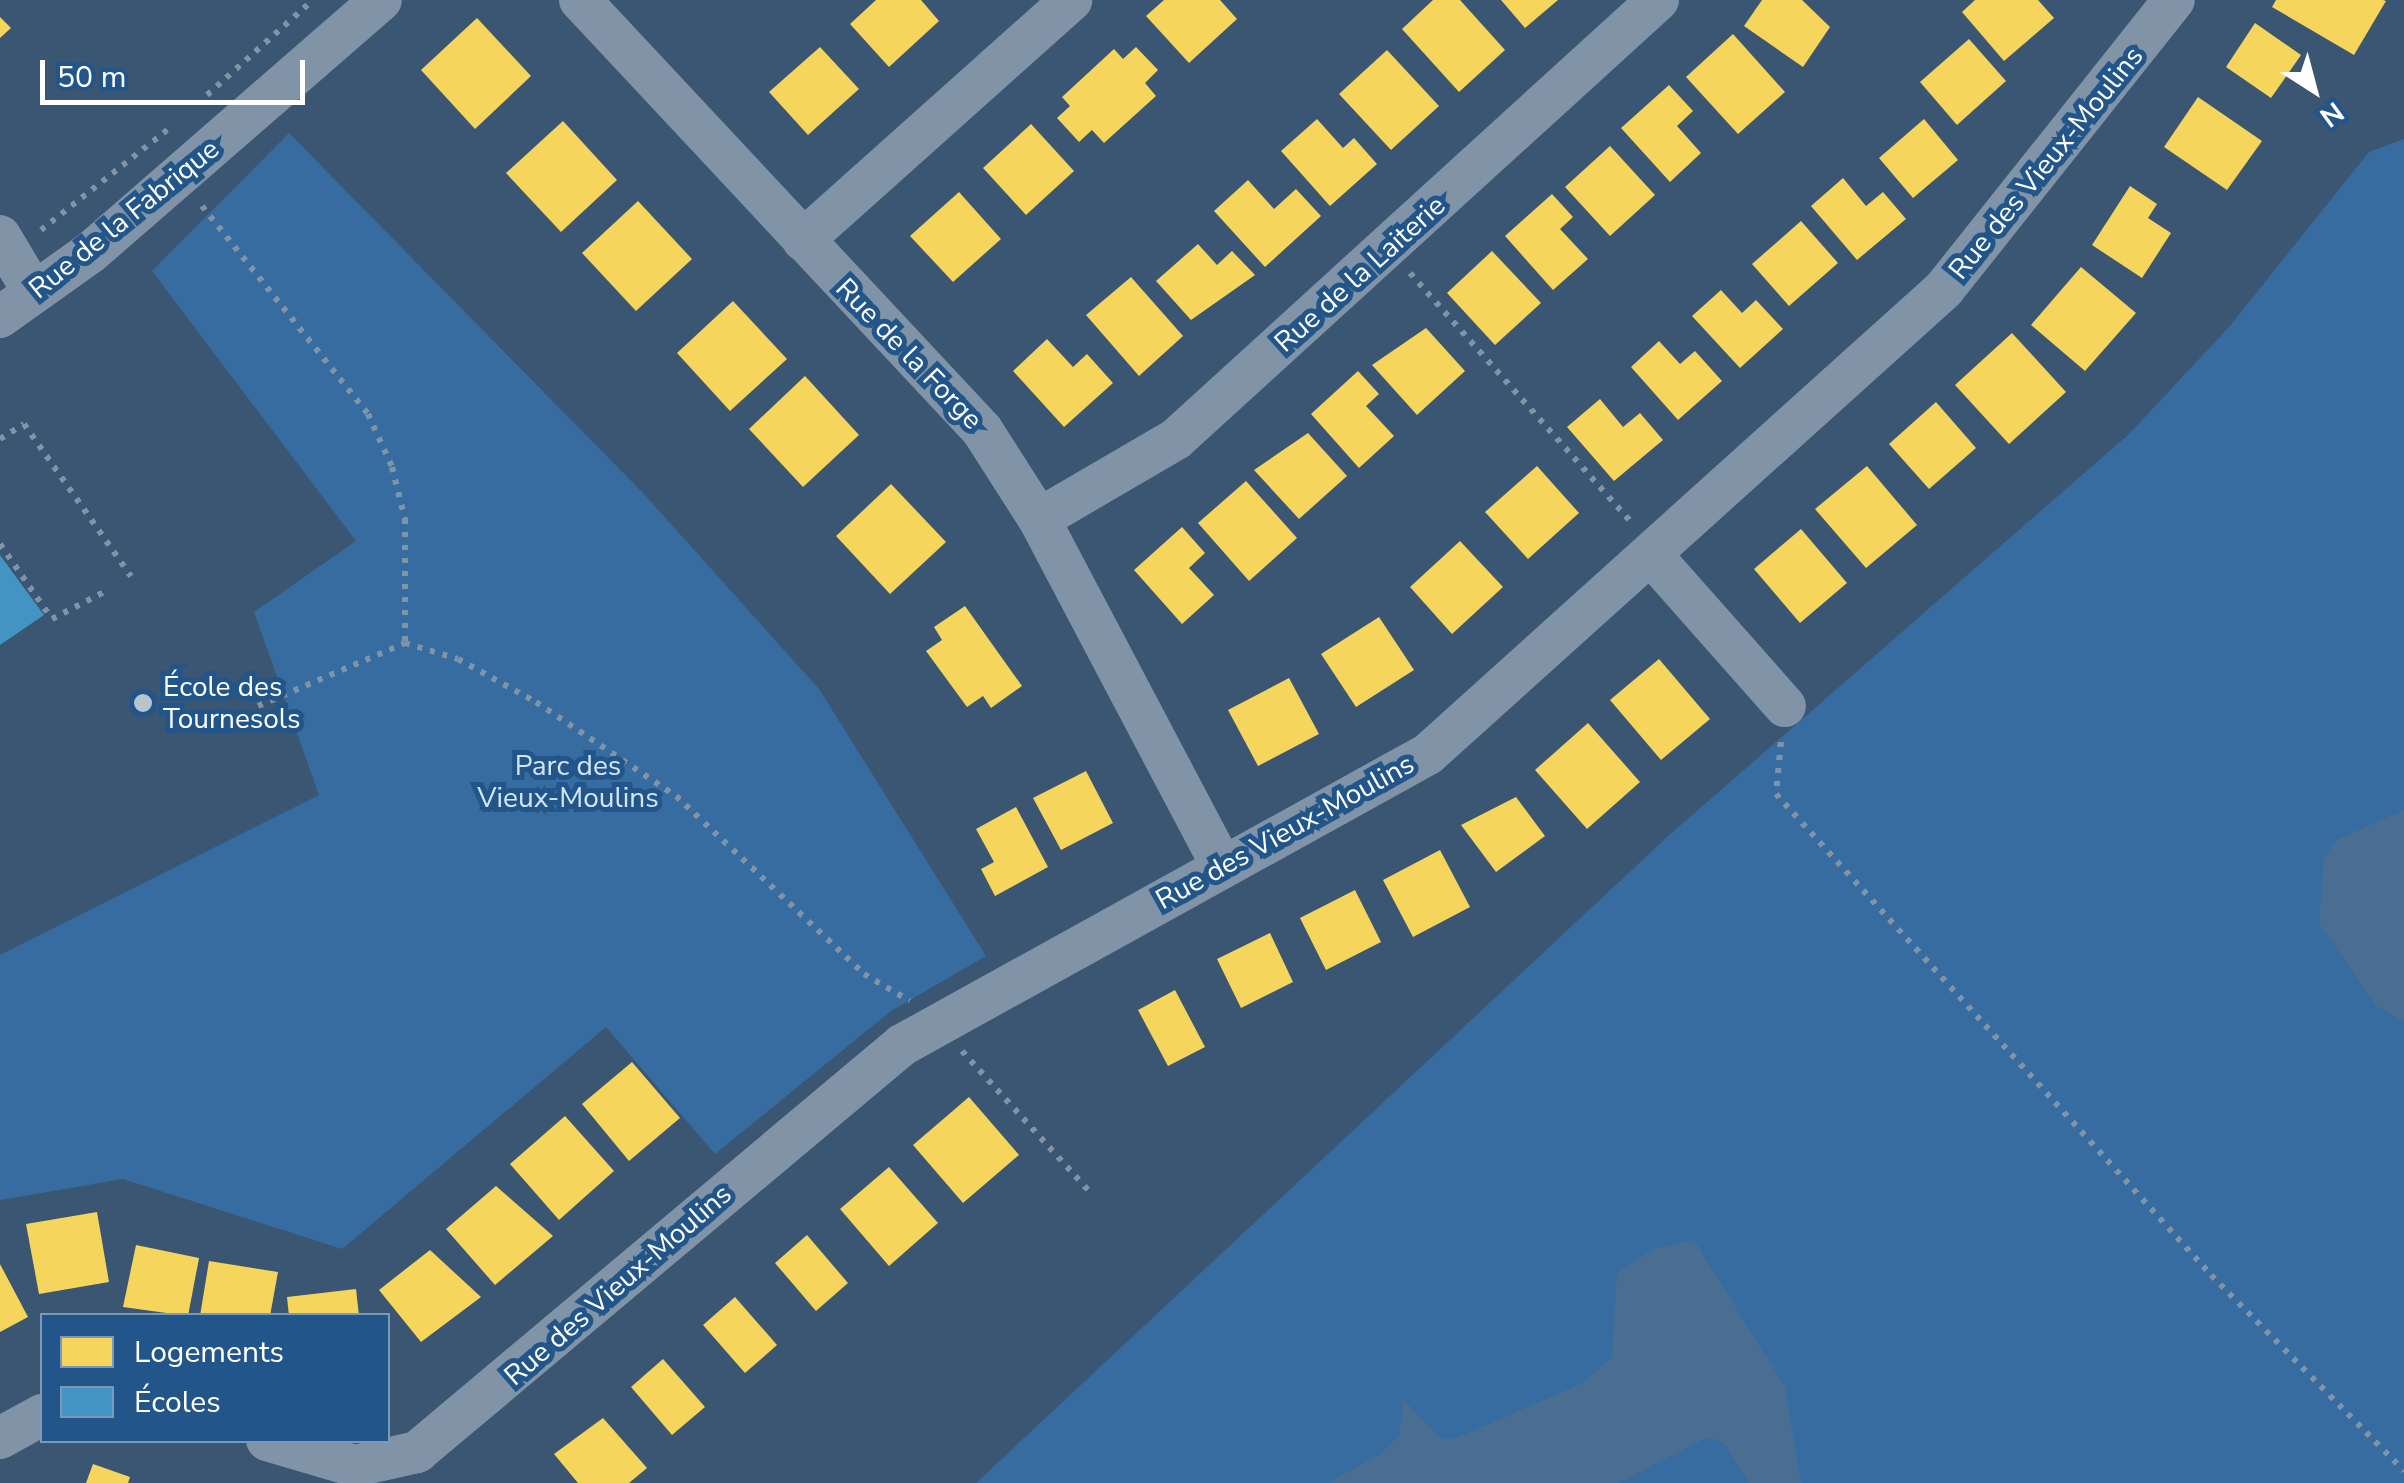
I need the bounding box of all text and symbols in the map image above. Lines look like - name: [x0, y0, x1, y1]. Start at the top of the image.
- scale bar: [45, 40, 310, 102]
- street label: Rue des Vieux-Moulins: [1942, 40, 2150, 286]
- north arrow: [2264, 40, 2364, 140]
- text: 50 m: [57, 57, 126, 98]
- text: N: [2312, 93, 2351, 136]
- street label: Rue de la Fabrique: [22, 132, 226, 306]
- street label: Rue de la Laiterie: [1268, 189, 1452, 359]
- street label: Rue de la Forge: [829, 272, 989, 436]
- place label: École des Tournesols: [163, 670, 300, 736]
- marker: École des Tournesols: [132, 692, 154, 714]
- street label: Rue des Vieux-Moulins: [1150, 747, 1420, 917]
- park label: Parc des Vieux-Moulins: [477, 749, 659, 815]
- street label: Rue des Vieux-Moulins: [498, 1177, 738, 1393]
- legend: [40, 1313, 390, 1443]
- text: Logements: [134, 1332, 284, 1373]
- text: Écoles: [134, 1382, 221, 1423]

